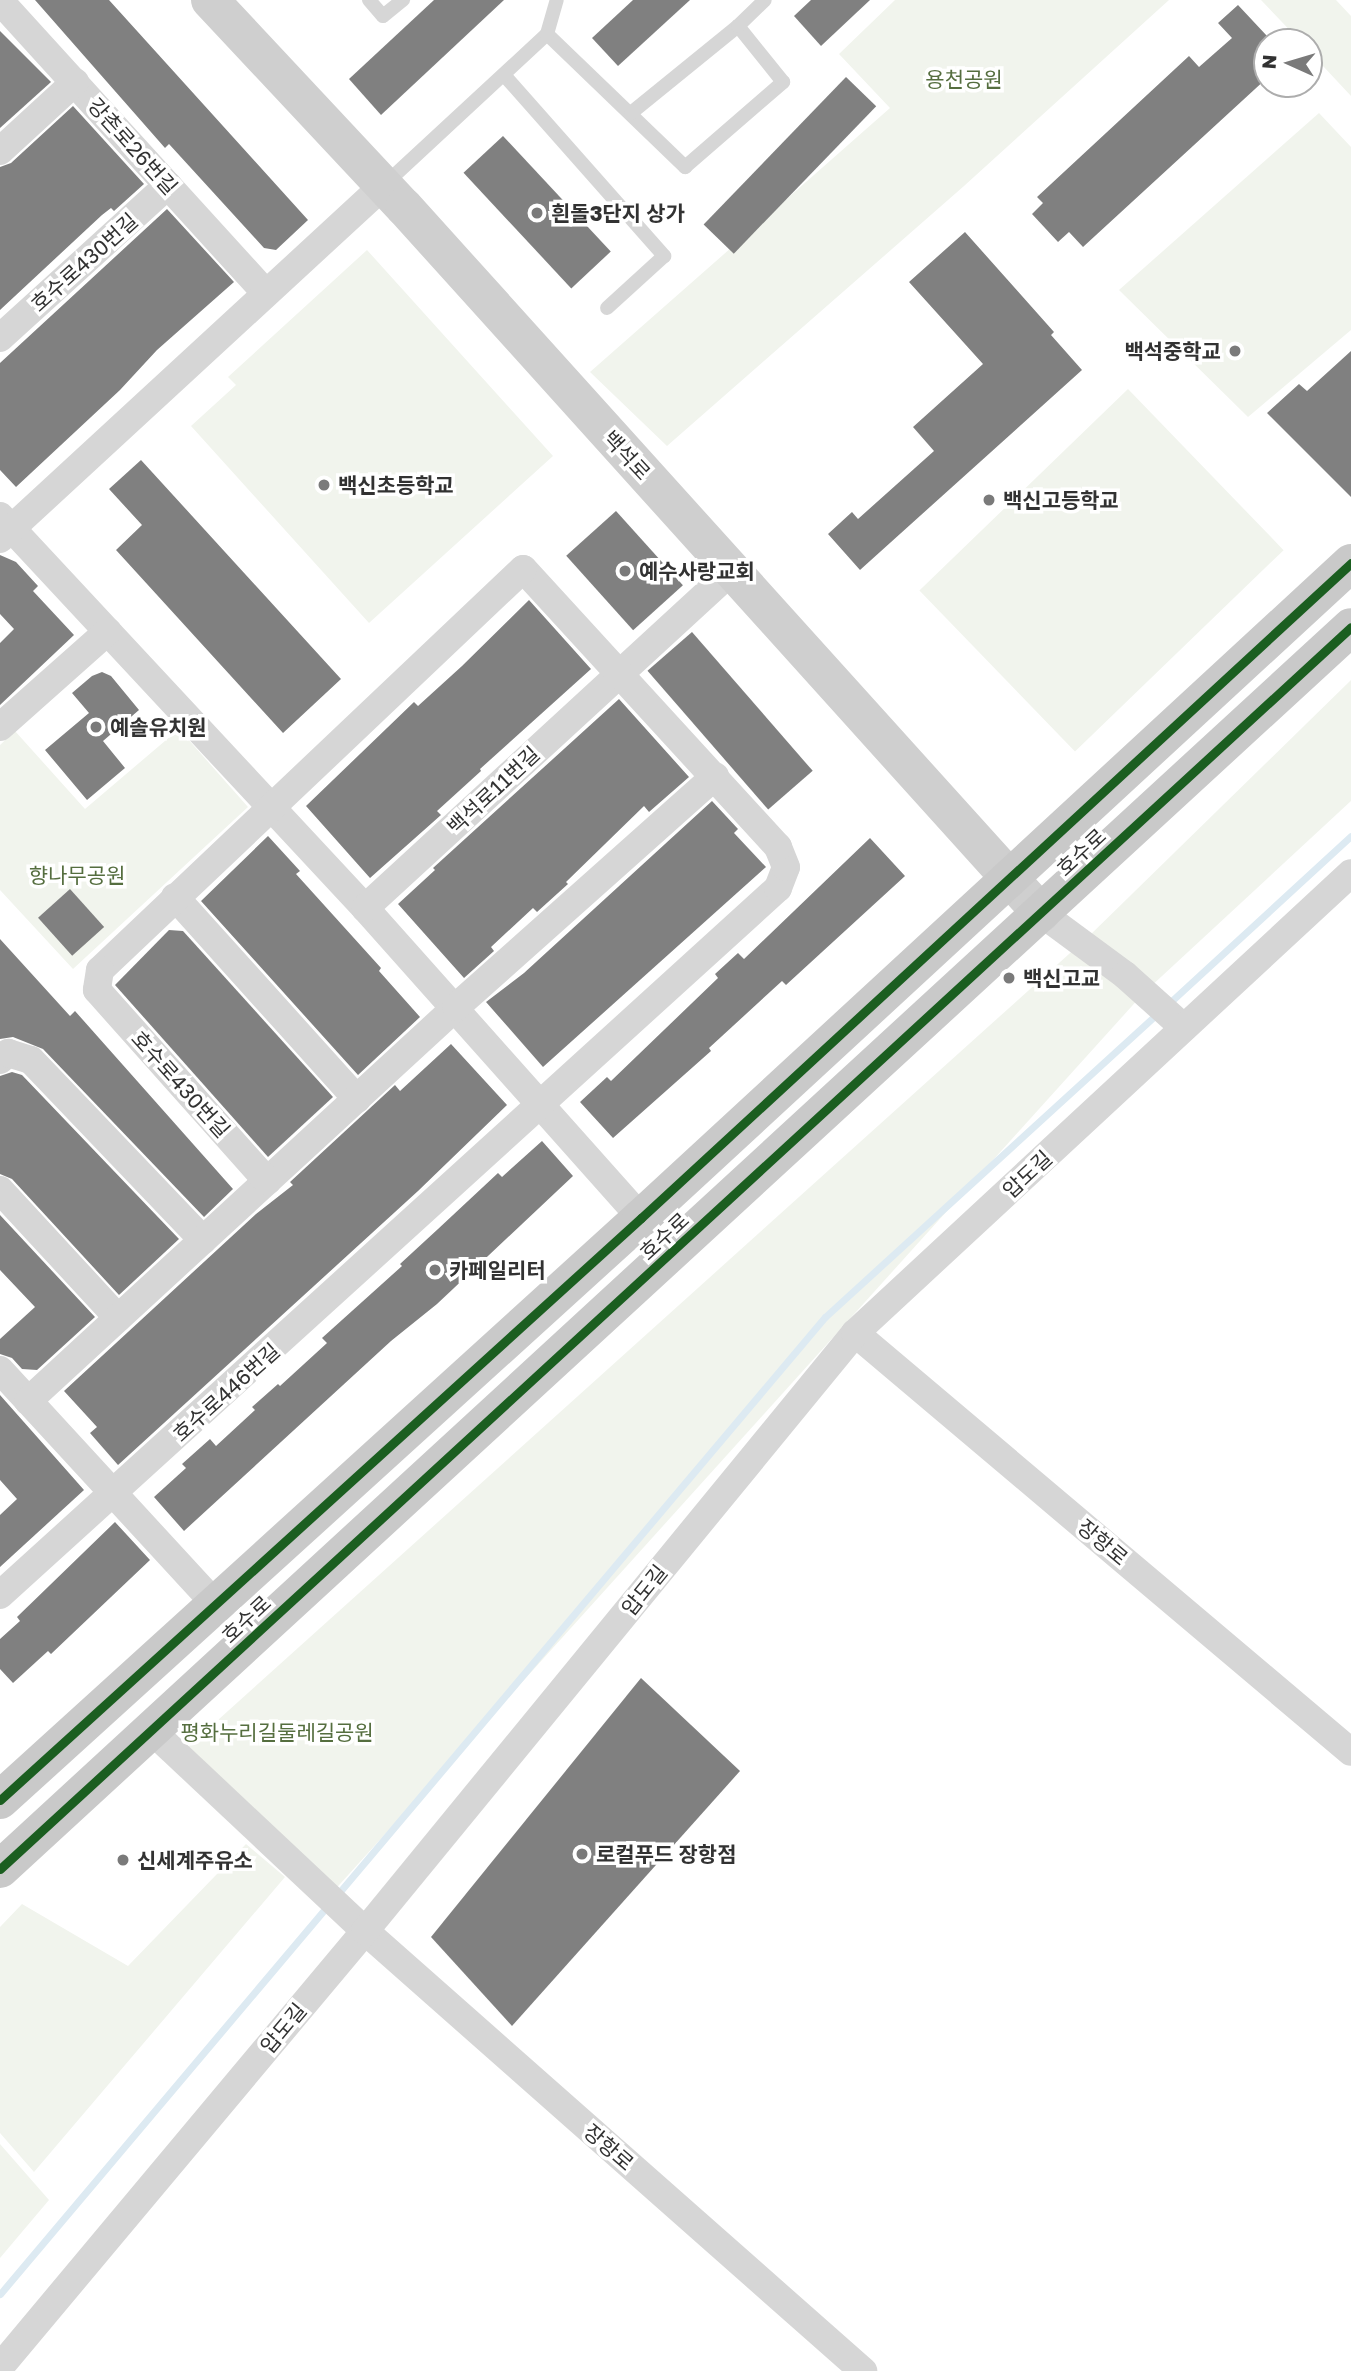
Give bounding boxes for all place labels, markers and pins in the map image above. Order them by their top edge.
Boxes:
place label: 흰돌3단지 상가 [551,200,685,226]
marker: 흰돌3단지 상가 [529,205,545,221]
place label: 백석중학교 [1124,338,1221,364]
marker: 백석중학교 [1227,343,1243,359]
place label: 백신초등학교 [338,472,454,498]
marker: 백신초등학교 [316,477,332,493]
place label: 백신고등학교 [1003,487,1119,513]
marker: 백신고등학교 [981,492,997,508]
place label: 예수사랑교회 [639,558,755,584]
marker: 예수사랑교회 [617,563,633,579]
place label: 예솔유치원 [110,714,207,740]
marker: 예솔유치원 [88,719,104,735]
place label: 백신고교 [1023,965,1100,991]
marker: 백신고교 [1001,970,1017,986]
place label: 카페일리터 [449,1257,546,1283]
marker: 카페일리터 [427,1262,443,1278]
place label: 로컬푸드 장항점 [596,1841,736,1867]
marker: 로컬푸드 장항점 [574,1846,590,1862]
place label: 신세계주유소 [137,1847,253,1873]
marker: 신세계주유소 [115,1852,131,1868]

